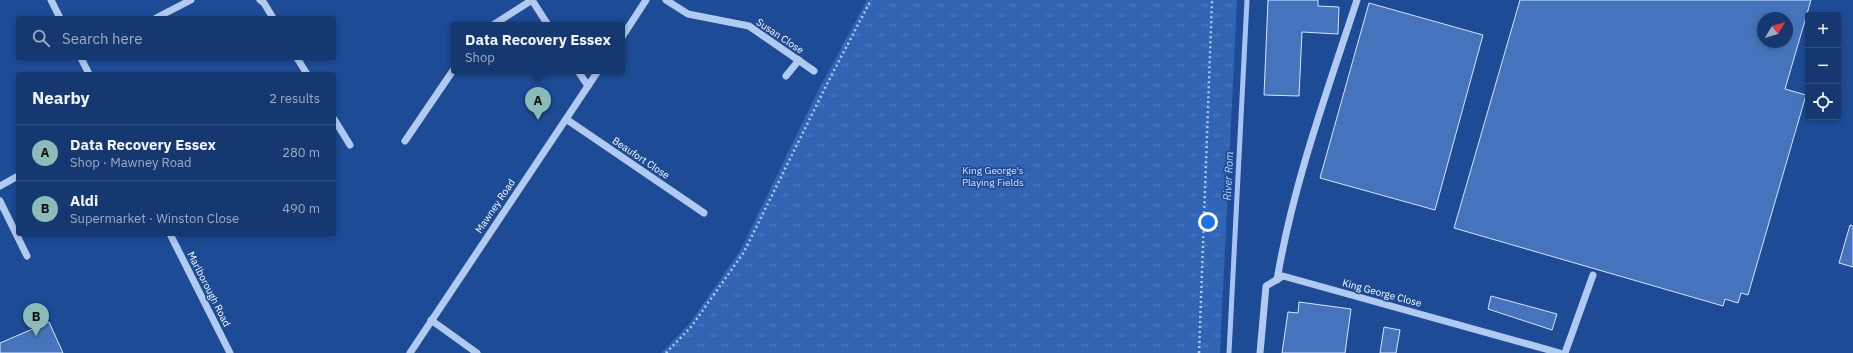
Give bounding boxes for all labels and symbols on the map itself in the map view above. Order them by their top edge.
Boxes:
north arrow [1757,12,1793,48]
street label: Susan Close [754,15,807,57]
pin: A [525,87,551,120]
street label: Beaufort Close [610,134,673,182]
water label: River Rom [1220,151,1236,201]
park label: King George's Playing Fields [962,164,1024,189]
street label: Mawney Road [472,176,518,236]
your location [1198,212,1218,232]
street label: Marlborough Road [184,249,234,329]
street label: King George Close [1341,276,1424,310]
pin: B [23,303,49,336]

